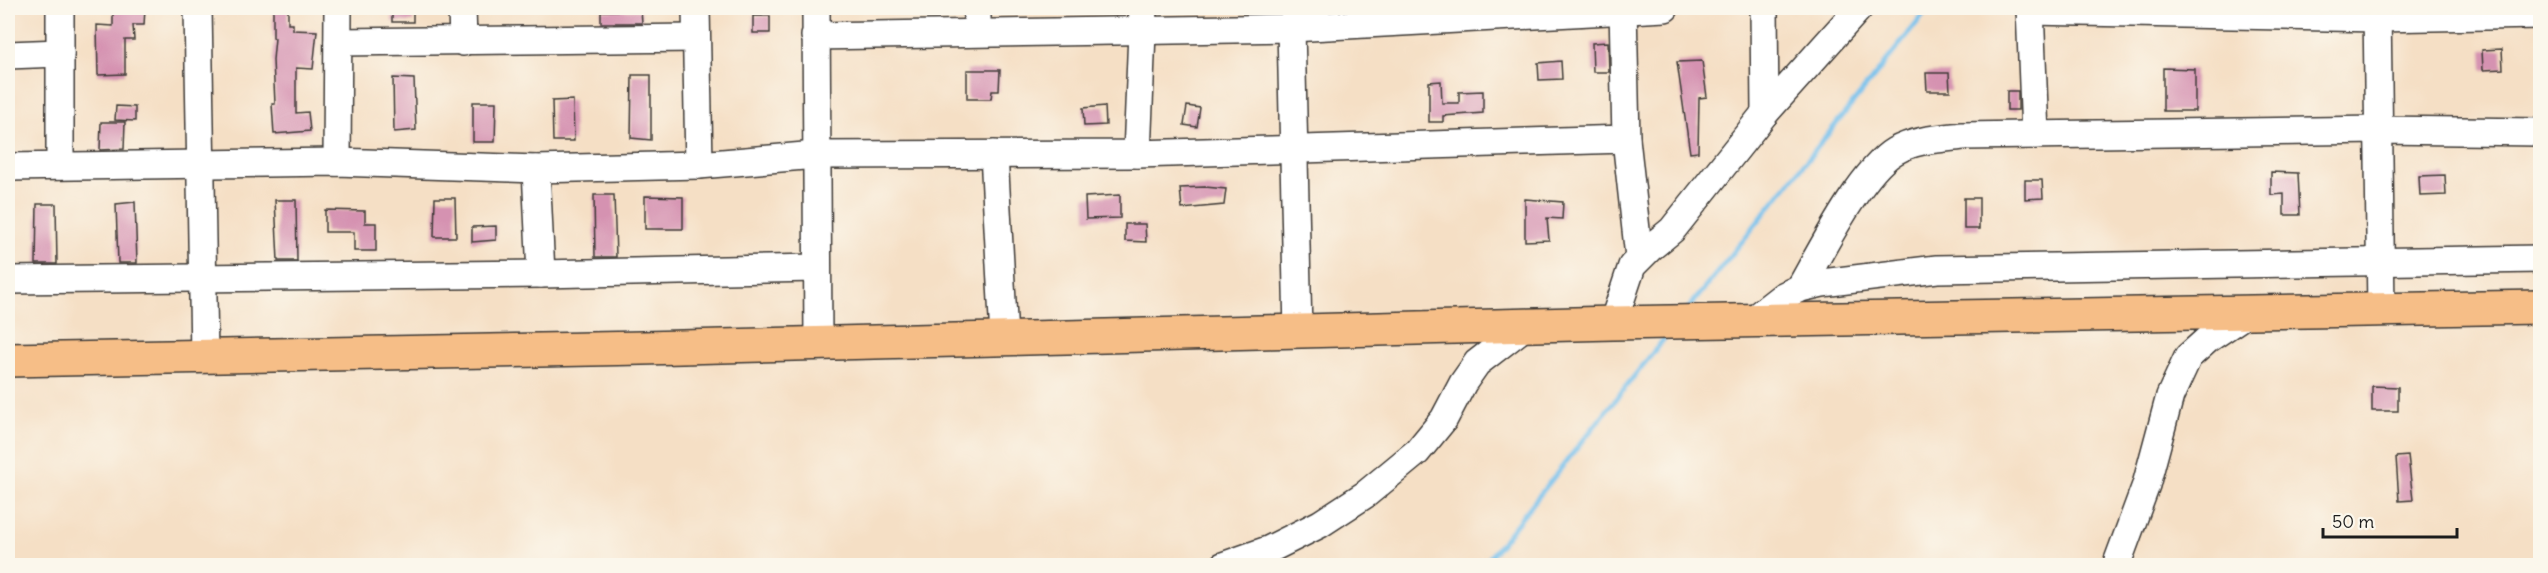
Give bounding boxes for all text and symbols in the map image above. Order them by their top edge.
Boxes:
scale bar [2323,501,2456,539]
text: 50 m [2332,510,2374,533]

